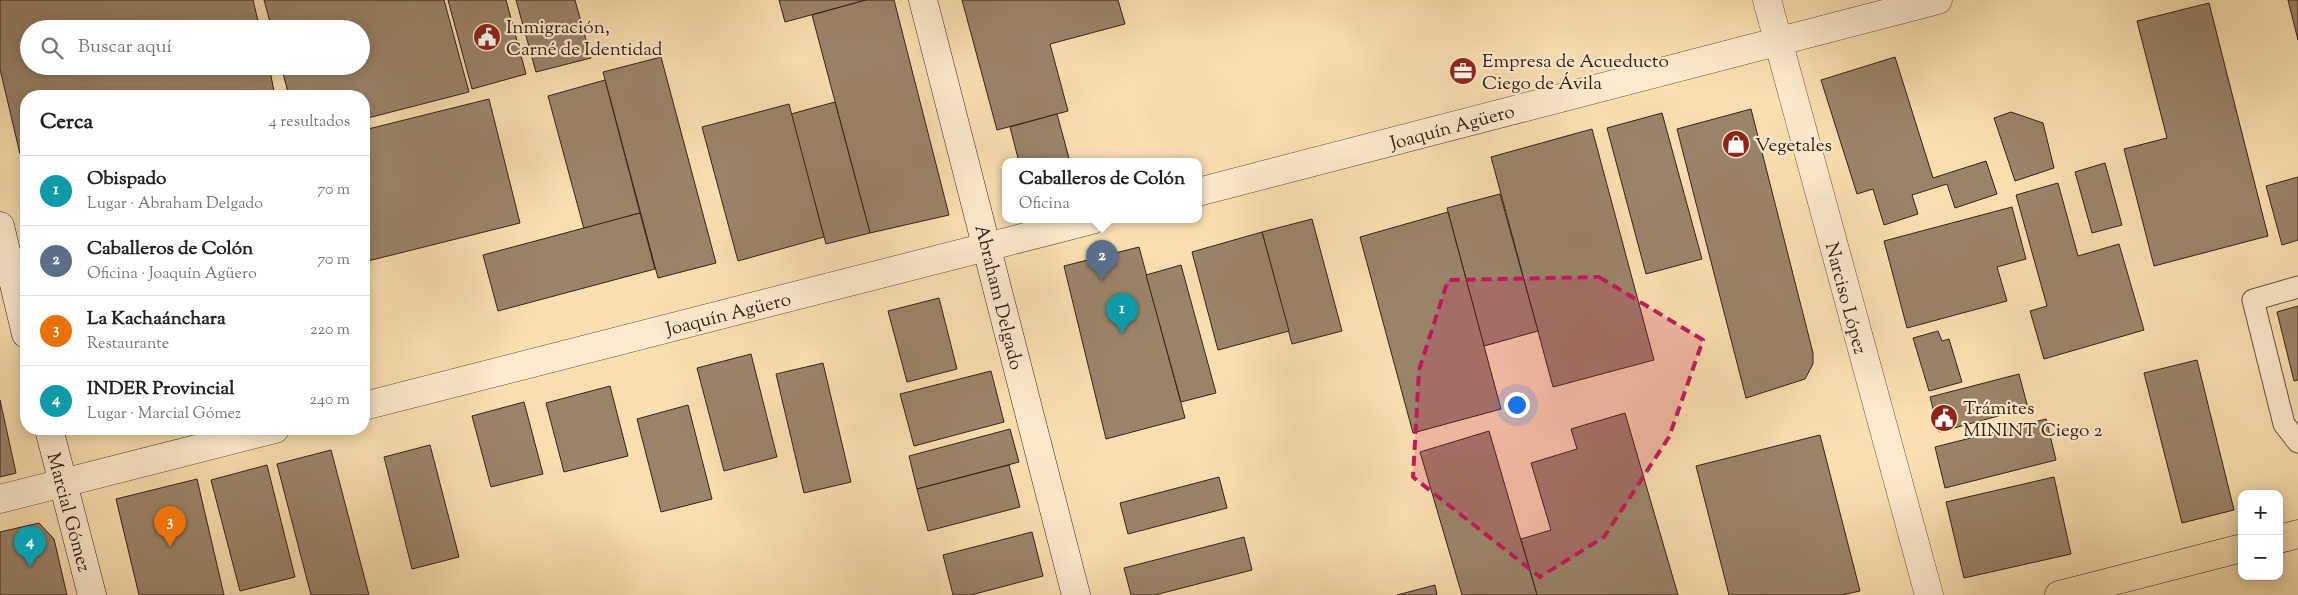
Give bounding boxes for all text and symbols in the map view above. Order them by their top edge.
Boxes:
place label: Inmigración, Carné de Identidad [506,15,663,64]
search box [20,20,370,75]
public building icon: Inmigración, Carné de Identidad [472,22,502,52]
icon: search [38,34,66,62]
text: Buscar aquí [78,34,172,61]
place label: Empresa de Acueducto Ciego de Ávila [1482,49,1669,98]
office icon: Empresa de Acueducto Ciego de Ávila [1448,56,1478,86]
street label: Joaquín Agüero [1386,99,1518,158]
text: Cerca [40,108,93,138]
text: 4 resultados [269,111,350,134]
shop icon: Vegetales [1721,129,1751,159]
place label: Vegetales [1755,133,1832,160]
popup [1002,158,1202,223]
text: Obispado [87,166,166,193]
text: Caballeros de Colón [1019,166,1185,193]
text: 1 [53,179,59,202]
text: 70 m [317,179,350,202]
text: Lugar · Abraham Delgado [87,193,263,216]
text: Oficina [1019,193,1070,216]
street label: Abraham Delgado [966,222,1029,373]
text: Caballeros de Colón [87,236,253,263]
pin: 2 [1086,240,1118,281]
street label: Narciso López [1817,240,1872,358]
text: 2 [52,249,60,272]
text: 70 m [317,249,350,272]
text: Oficina · Joaquín Agüero [87,263,257,286]
street label: Joaquín Agüero [662,287,794,344]
pin: 1 [1106,293,1138,334]
text: La Kachaánchara [87,306,226,333]
text: 3 [53,319,59,342]
text: 220 m [310,319,350,342]
text: Restaurante [87,333,169,356]
text: INDER Provincial [87,376,234,403]
text: 4 [52,389,60,412]
text: 240 m [309,389,350,412]
your location [1504,392,1530,418]
place label: Trámites MININT Ciego 2 [1963,396,2102,445]
text: Lugar · Marcial Gómez [87,403,241,426]
public building icon: Trámites MININT Ciego 2 [1929,403,1959,433]
street label: Marcial Gómez [39,450,97,575]
map controls [2238,490,2283,580]
button: + [2238,490,2283,535]
pin: 3 [154,506,186,547]
pin: 4 [14,526,46,567]
button: − [2238,535,2283,580]

